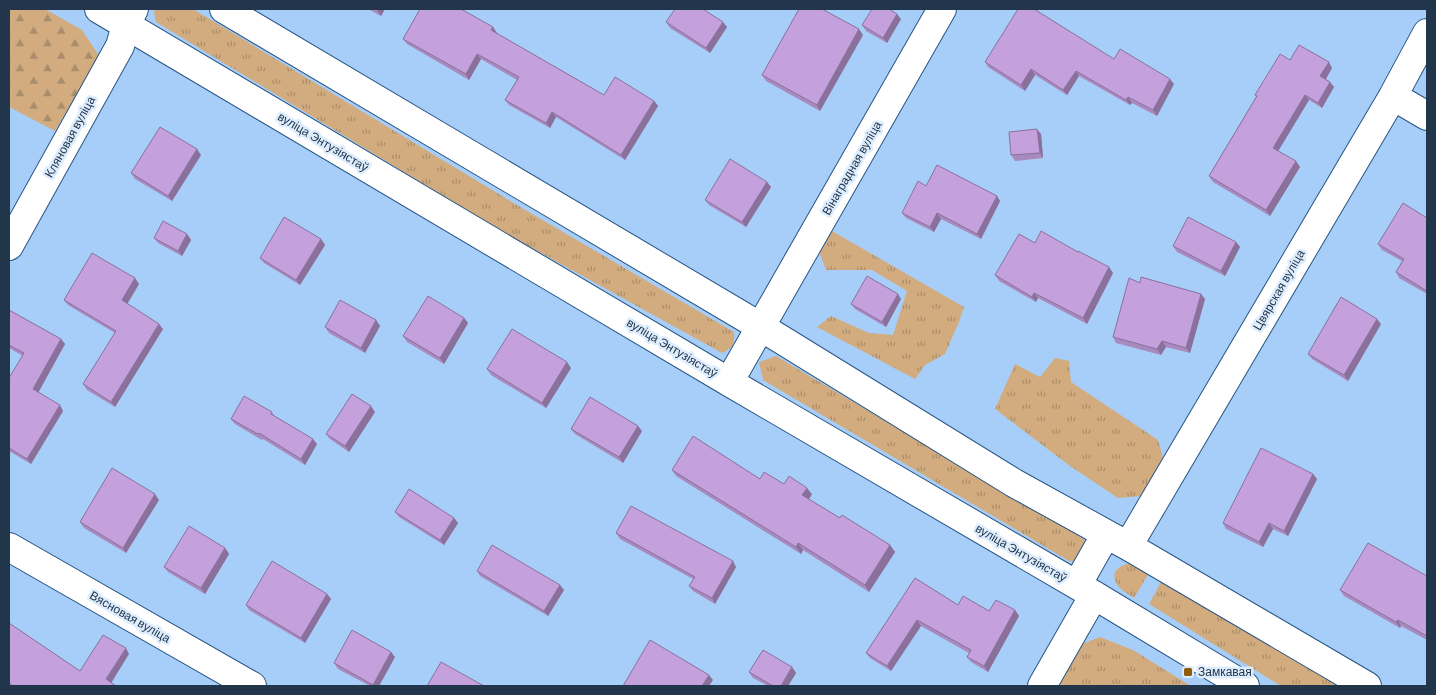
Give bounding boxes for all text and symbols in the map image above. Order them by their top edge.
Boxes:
street label: Кляновая вуліца [41,93,98,180]
street label: вуліца Энтузіястаў [275,109,371,175]
street label: Вінаградная вуліца [819,118,885,217]
street label: Цвярская вуліца [1249,247,1308,333]
street label: вуліца Энтузіястаў [624,315,720,381]
street label: вуліца Энтузіястаў [973,520,1070,585]
street label: Вясновая вуліца [87,587,173,646]
place label: Замкавая [1198,664,1252,678]
marker: Замкавая [1182,666,1194,678]

